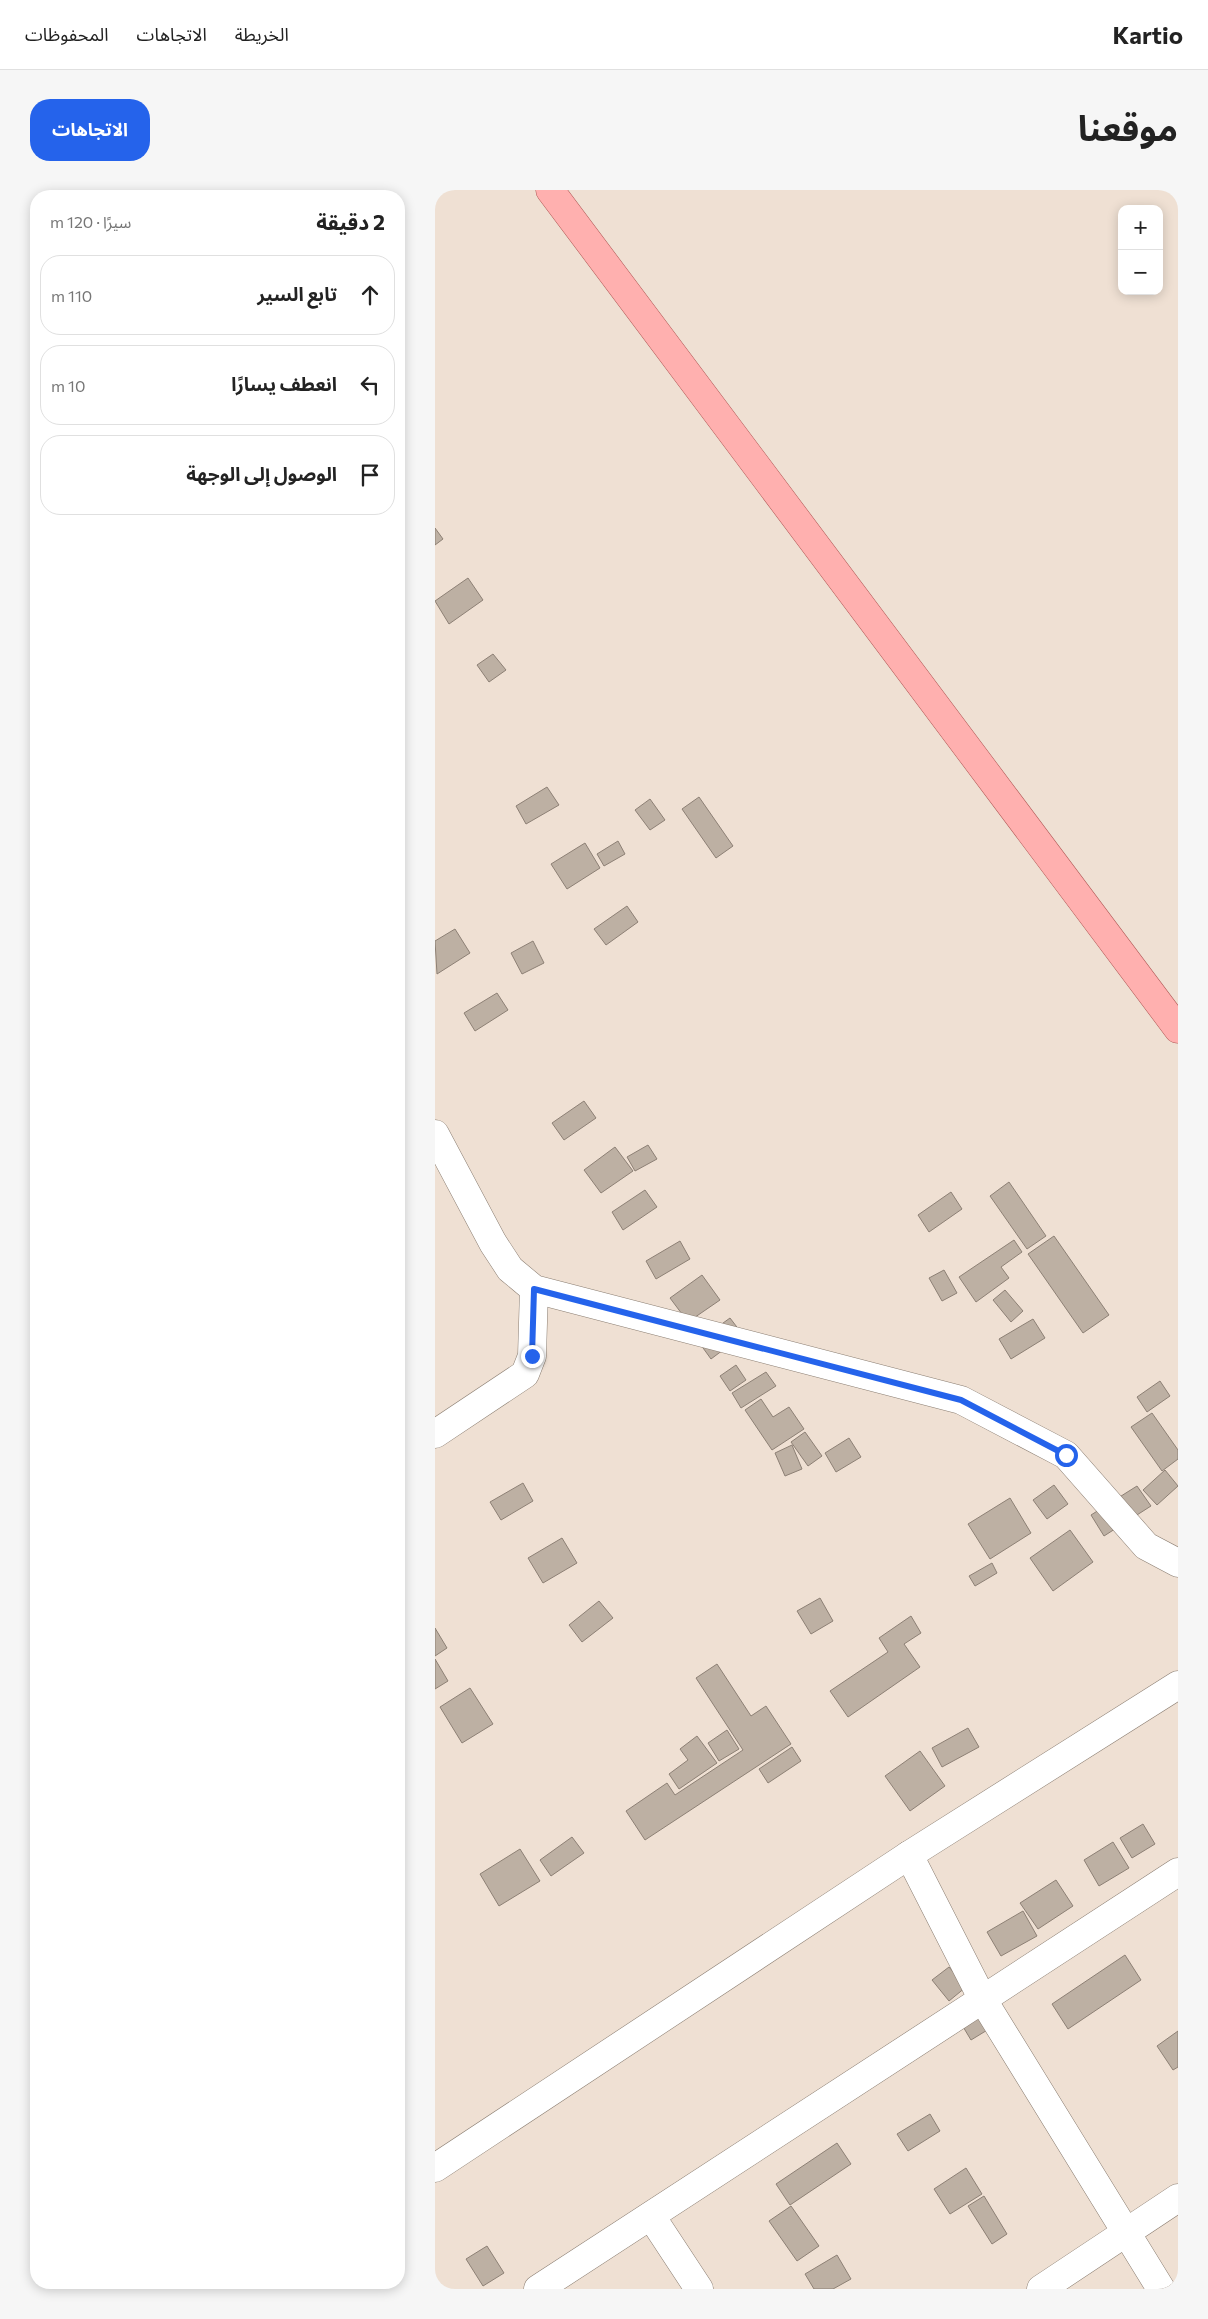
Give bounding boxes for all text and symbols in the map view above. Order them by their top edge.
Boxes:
text: Kartio [1113,20,1183,49]
text: المحفوظات [25,23,109,45]
text: الاتجاهات [137,23,207,45]
text: الخريطة [235,23,289,45]
button: الاتجاهات [30,99,150,161]
text: موقعنا [1078,105,1178,148]
map controls [1118,205,1163,295]
button: + [1118,205,1163,250]
text: 2 دقيقة [316,209,385,234]
text: سيرًا · 120 m [50,212,131,231]
button: − [1118,250,1163,295]
icon: ahead [356,281,384,309]
text: تابع السير [257,282,337,305]
text: 110 m [51,286,92,305]
icon: left [356,371,384,399]
text: انعطف يسارًا [231,372,337,395]
text: 10 m [51,376,85,395]
icon: arrive [356,461,384,489]
text: الوصول إلى الوجهة [186,462,337,485]
route end [521,1345,544,1368]
route start [1055,1444,1078,1467]

